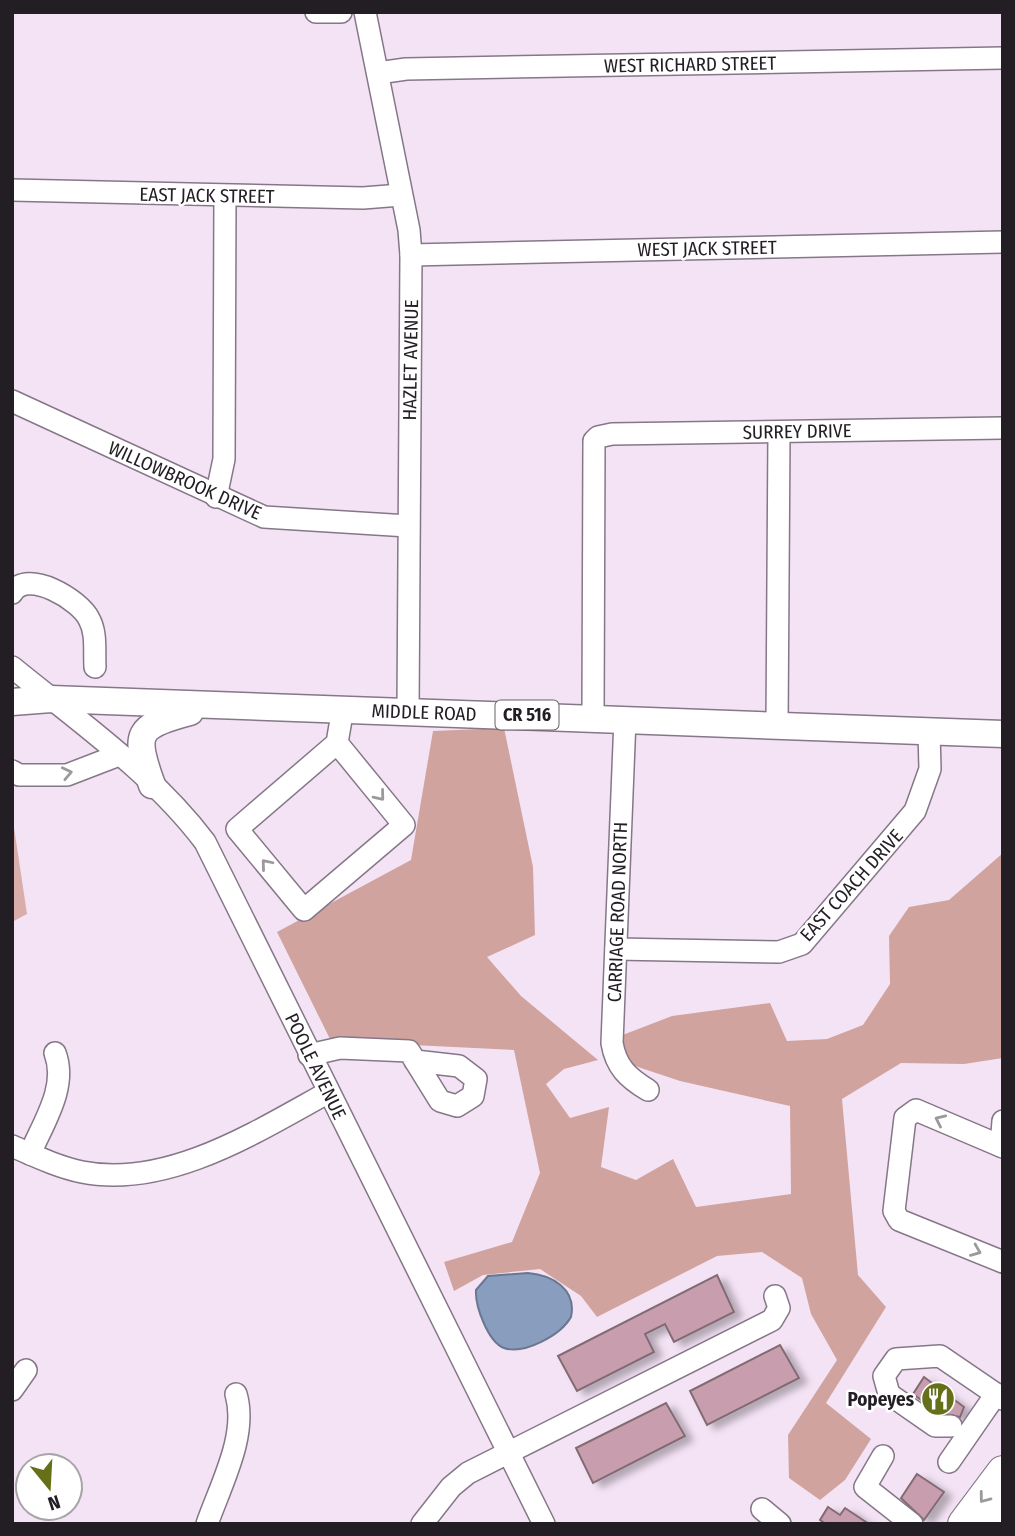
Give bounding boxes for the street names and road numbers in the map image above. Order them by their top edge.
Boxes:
street label: WEST RICHARD STREET [604,51,777,78]
street label: EAST JACK STREET [139,183,275,208]
street label: WEST JACK STREET [637,236,777,261]
street label: HAZLET AVENUE [398,299,423,421]
street label: SURREY DRIVE [742,419,852,444]
street label: WILLOWBROOK DRIVE [105,436,265,525]
street label: MIDDLE ROAD [371,699,477,726]
road number: CR 516 [496,700,558,730]
street label: CARRIAGE ROAD NORTH [603,821,632,1003]
street label: EAST COACH DRIVE [795,825,908,946]
street label: POOLE AVENUE [280,1009,351,1123]

